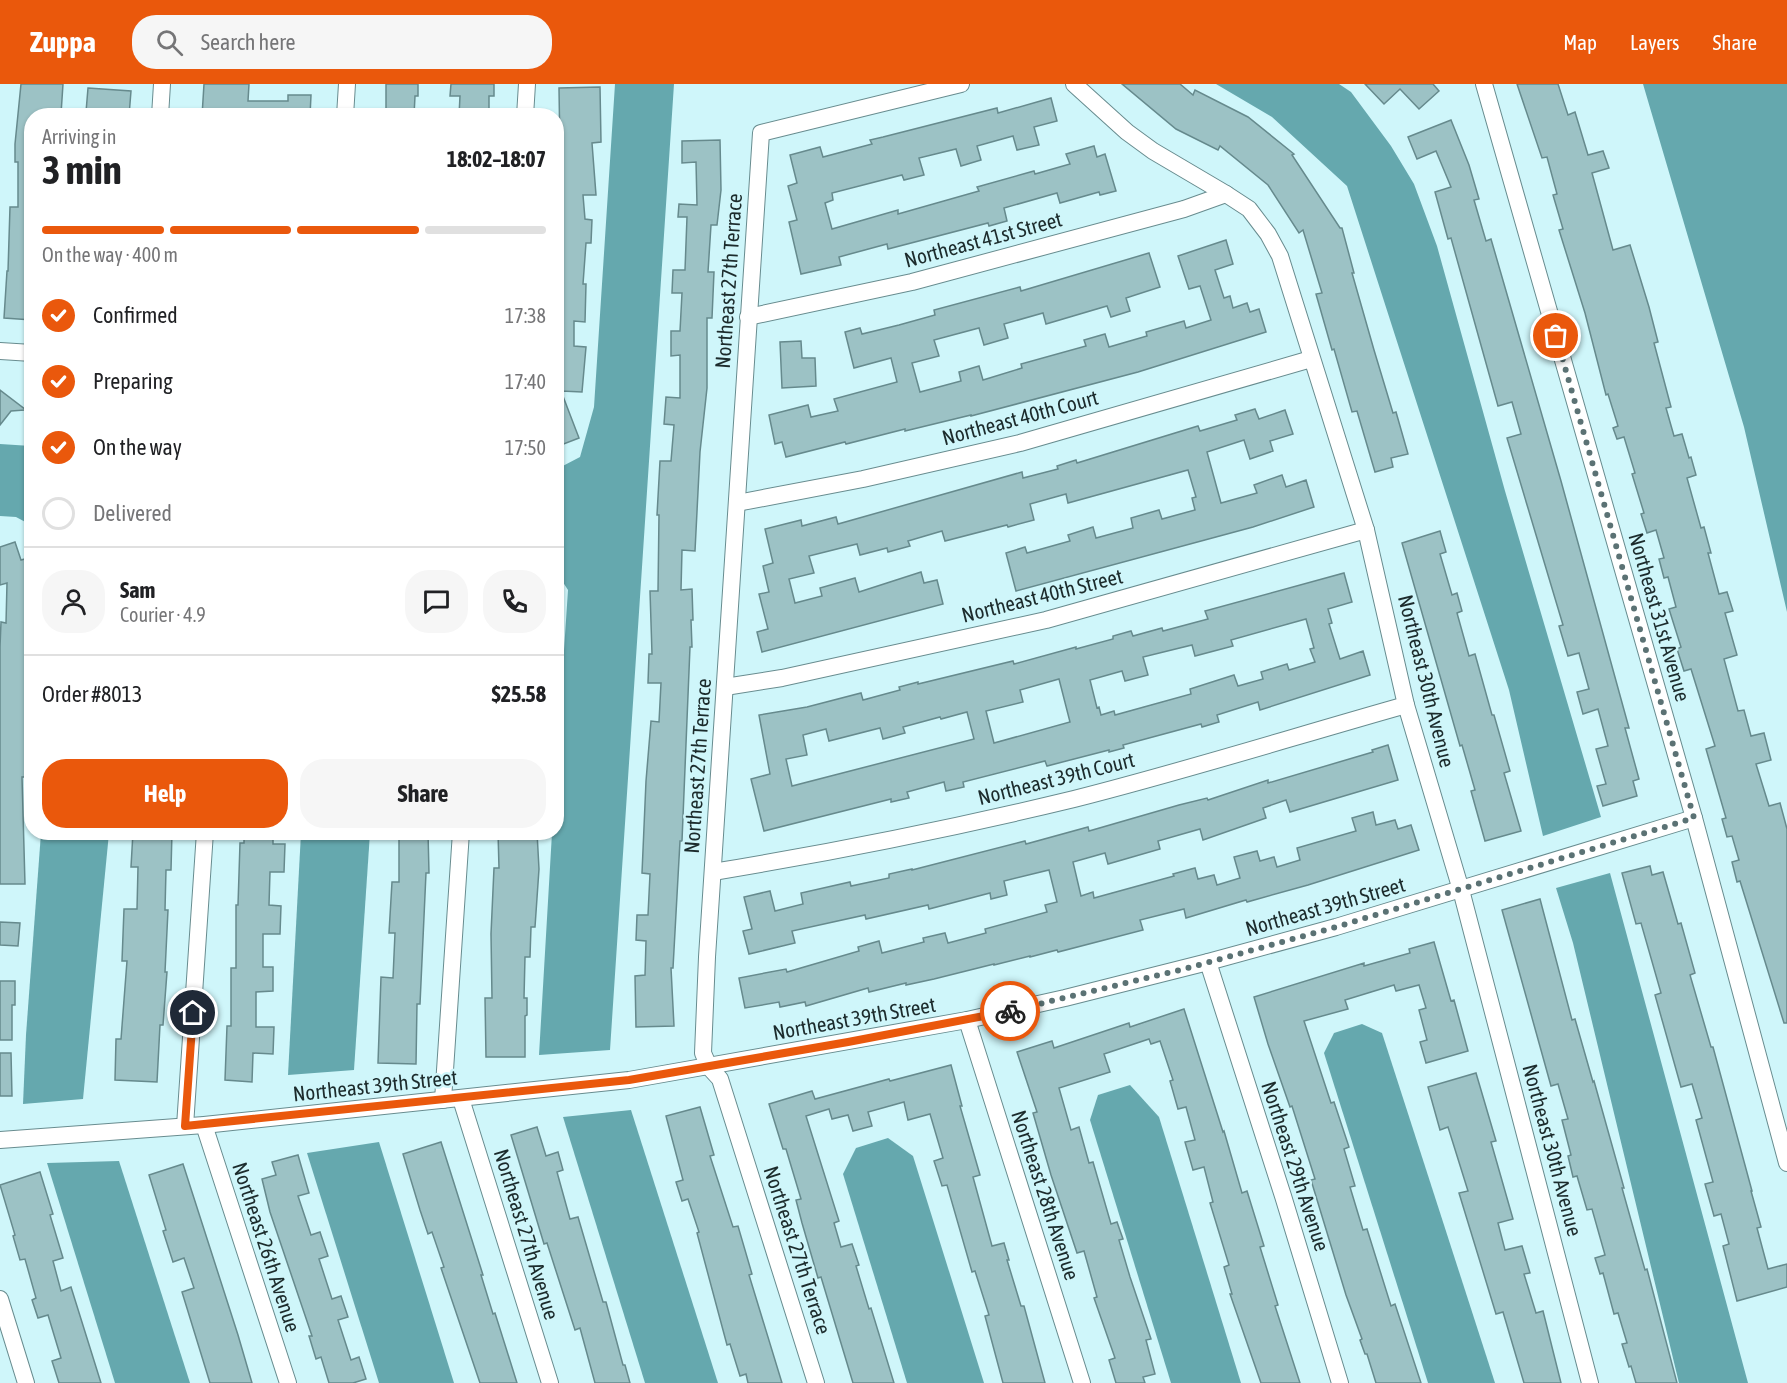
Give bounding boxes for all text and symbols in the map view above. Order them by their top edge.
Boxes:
search box [132,15,552,69]
text: Zuppa [30,26,96,58]
icon: search [153,26,186,59]
text: Search here [201,29,296,55]
text: Map [1563,30,1597,54]
text: Layers [1630,30,1680,54]
text: Share [1713,30,1757,54]
text: Arriving in [42,125,116,148]
text: 18:02–18:07 [447,146,546,172]
text: 3 min [42,148,122,192]
street label: Northeast 27th Terrace [710,193,746,369]
street label: Northeast 41st Street [902,206,1064,272]
text: On the way · 400 m [42,243,178,266]
icon: check [42,299,75,332]
text: Confirmed [93,302,178,328]
text: 17:38 [505,304,546,327]
pin [1530,310,1581,361]
icon: bag [1539,319,1572,352]
icon: check [42,365,75,398]
text: Preparing [93,368,173,394]
text: 17:40 [505,370,546,393]
street label: Northeast 40th Court [939,385,1101,449]
icon: check [42,431,75,464]
text: On the way [93,434,182,460]
text: 17:50 [505,436,546,459]
text: Delivered [93,500,172,526]
street label: Northeast 31st Avenue [1624,530,1696,704]
street label: Northeast 40th Street [959,563,1125,627]
button: person [42,570,105,633]
button: chat [405,570,468,633]
button: phone [483,570,546,633]
text: Sam [120,577,155,603]
street label: Northeast 30th Avenue [1394,592,1460,770]
text: Courier · 4.9 [120,603,206,626]
street label: Northeast 27th Terrace [679,678,715,854]
text: Order #8013 [42,681,142,707]
text: $25.58 [491,681,546,707]
street label: Northeast 39th Court [975,747,1137,809]
button: Help [42,759,288,828]
button: Share [300,759,546,828]
street label: Northeast 39th Street [1242,872,1408,940]
courier [980,981,1040,1041]
pin [167,987,218,1038]
street label: Northeast 39th Street [771,992,937,1044]
icon: bike [994,995,1027,1028]
icon: home [176,996,209,1029]
street label: Northeast 30th Avenue [1518,1061,1588,1239]
street label: Northeast 39th Street [292,1064,458,1106]
street label: Northeast 29th Avenue [1257,1078,1335,1254]
street label: Northeast 28th Avenue [1007,1107,1085,1283]
street label: Northeast 27th Avenue [490,1146,564,1322]
street label: Northeast 26th Avenue [228,1159,306,1335]
street label: Northeast 27th Terrace [759,1163,837,1337]

